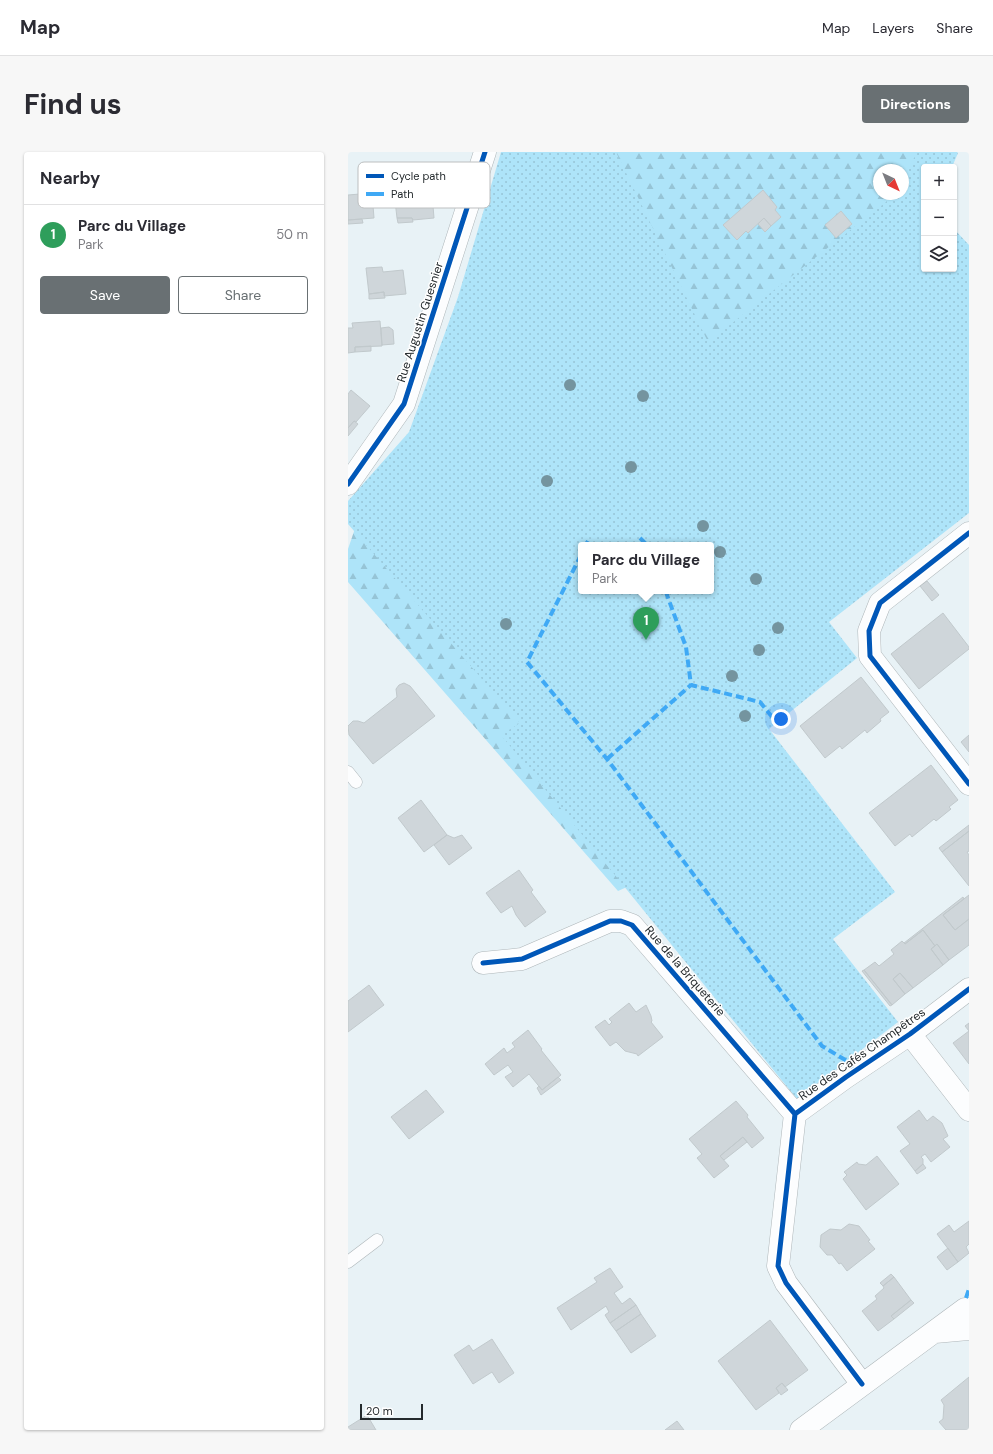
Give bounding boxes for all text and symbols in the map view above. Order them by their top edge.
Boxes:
text: Map [20,15,60,40]
text: Map [822,19,850,37]
text: Layers [872,19,914,37]
text: Share [936,19,973,37]
button: Directions [862,85,969,123]
text: Find us [24,86,122,123]
legend [358,162,490,208]
north arrow [873,164,909,200]
map controls [921,164,957,272]
button: + [921,164,957,200]
text: Nearby [40,167,100,189]
text: Cycle path [391,169,446,183]
text: Path [391,187,414,201]
button: − [921,200,957,236]
text: Parc du Village [78,216,186,236]
text: 1 [51,226,55,243]
text: 50 m [276,226,308,243]
text: Park [78,236,104,253]
button: layers [921,236,957,272]
street label: Rue Augustin Guesnier [393,259,447,384]
button: Save [40,276,170,314]
button: Share [178,276,308,314]
popup [578,542,714,594]
text: Parc du Village [592,550,700,570]
text: Park [592,570,618,587]
pin: 1 [633,607,659,640]
your location [771,709,791,729]
street label: Rue de la Briqueterie [641,922,729,1020]
street label: Rue des Cafés Champêtres [795,1004,929,1104]
scale bar [360,1402,423,1421]
text: 20 m [366,1404,392,1418]

